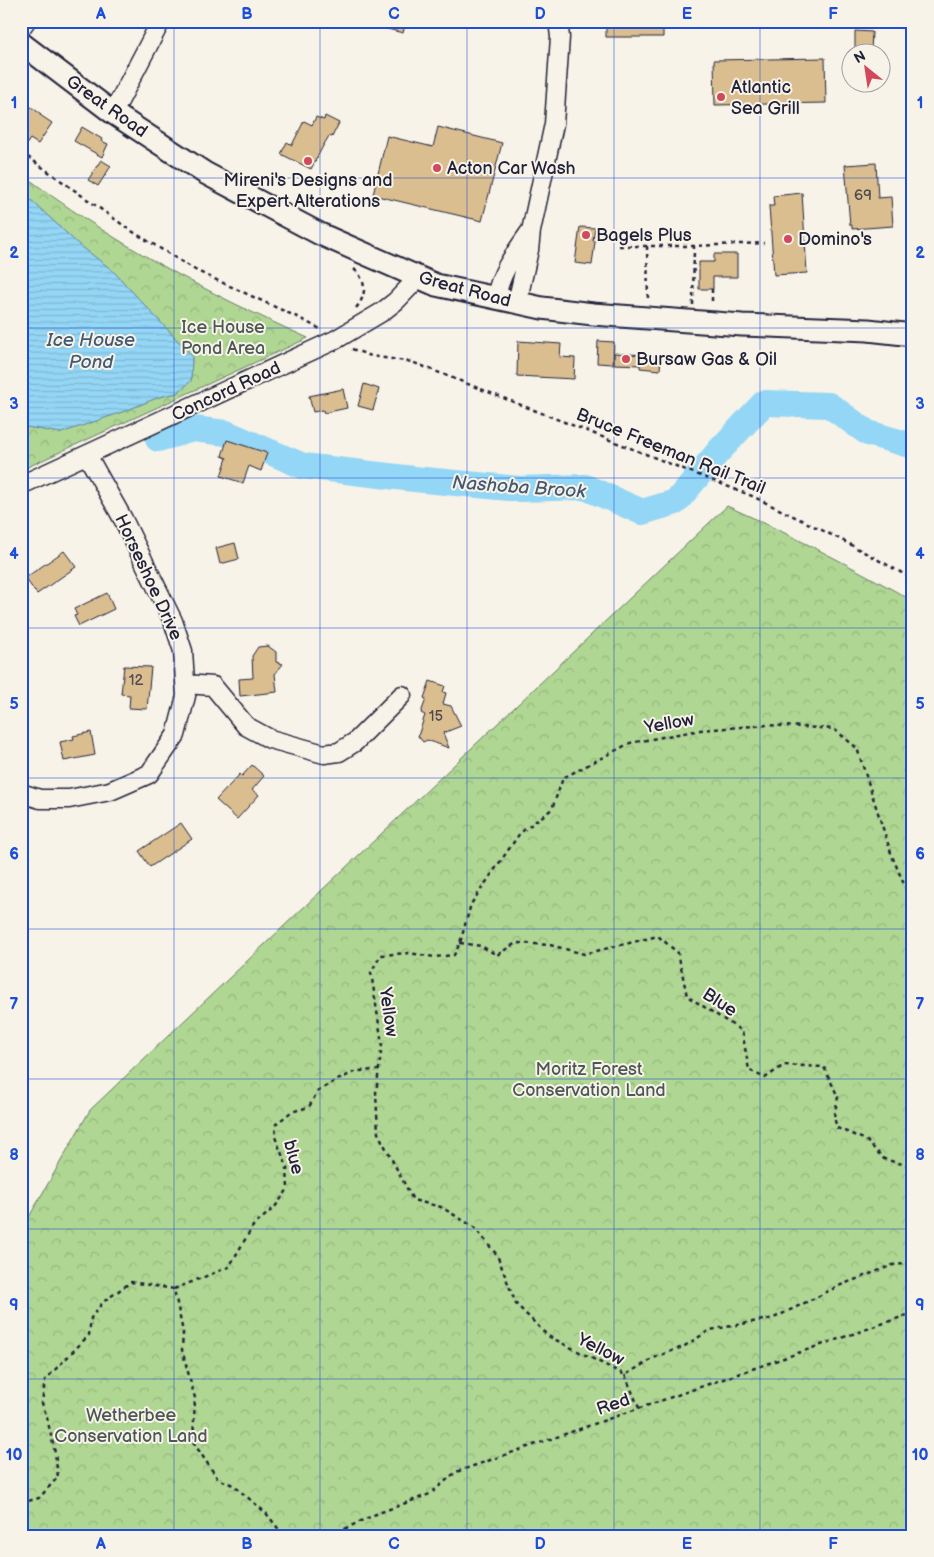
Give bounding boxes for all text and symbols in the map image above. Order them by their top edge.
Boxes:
text: A [95,5,106,24]
text: B [241,5,253,24]
text: C [388,5,400,24]
text: D [534,5,546,24]
text: E [682,5,692,24]
text: F [828,5,838,24]
north arrow [842,42,892,92]
text: N [851,47,869,67]
street label: Great Road [62,71,151,142]
place label: Atlantic Sea Grill [731,77,800,119]
marker: Atlantic Sea Grill [715,91,727,103]
text: 1 [11,94,17,113]
text: 1 [917,94,923,113]
marker: Mireni's Designs and Expert Alterations [302,155,314,167]
place label: Acton Car Wash [447,158,576,179]
marker: Acton Car Wash [431,162,443,174]
place label: Mireni's Designs and Expert Alterations [223,170,393,212]
house number: 69 [854,186,872,205]
place label: Bagels Plus [596,225,692,246]
marker: Bagels Plus [580,229,592,241]
place label: Domino's [798,229,872,250]
marker: Domino's [782,233,794,245]
text: 2 [9,244,19,263]
text: 2 [915,244,925,263]
street label: Great Road [417,267,513,312]
park label: Ice House Pond Area [181,317,265,359]
water label: Ice House Pond [46,329,135,374]
place label: Bursaw Gas & Oil [636,349,777,370]
marker: Bursaw Gas & Oil [620,353,632,365]
street label: Concord Road [168,357,284,426]
text: 3 [9,395,19,414]
text: 3 [915,395,925,414]
street label: Bruce Freeman Rail Trail [573,404,769,499]
water label: Nashoba Brook [451,471,587,504]
street label: Horseshoe Drive [110,511,187,644]
text: 4 [9,545,19,564]
text: 4 [915,545,925,564]
house number: 12 [129,671,143,690]
text: 5 [9,695,19,714]
text: 5 [915,695,925,714]
house number: 15 [429,707,443,726]
street label: Yellow [642,709,695,738]
text: 6 [9,845,19,864]
text: 6 [915,845,925,864]
street label: Blue [698,984,741,1021]
street label: Yellow [375,985,402,1038]
text: 7 [10,995,19,1014]
text: 7 [916,995,925,1014]
park label: Moritz Forest Conservation Land [512,1059,666,1101]
street label: blue [279,1138,308,1177]
text: 8 [9,1146,19,1165]
text: 8 [915,1146,925,1165]
text: 9 [9,1296,19,1315]
text: 9 [915,1296,925,1315]
street label: Yellow [573,1328,628,1370]
street label: Red [594,1389,633,1420]
park label: Wetherbee Conservation Land [54,1405,208,1447]
text: 10 [6,1446,22,1465]
text: 10 [912,1446,928,1465]
text: A [95,1535,106,1554]
text: B [241,1535,253,1554]
text: C [388,1535,400,1554]
text: D [534,1535,546,1554]
text: E [682,1535,692,1554]
text: F [828,1535,838,1554]

